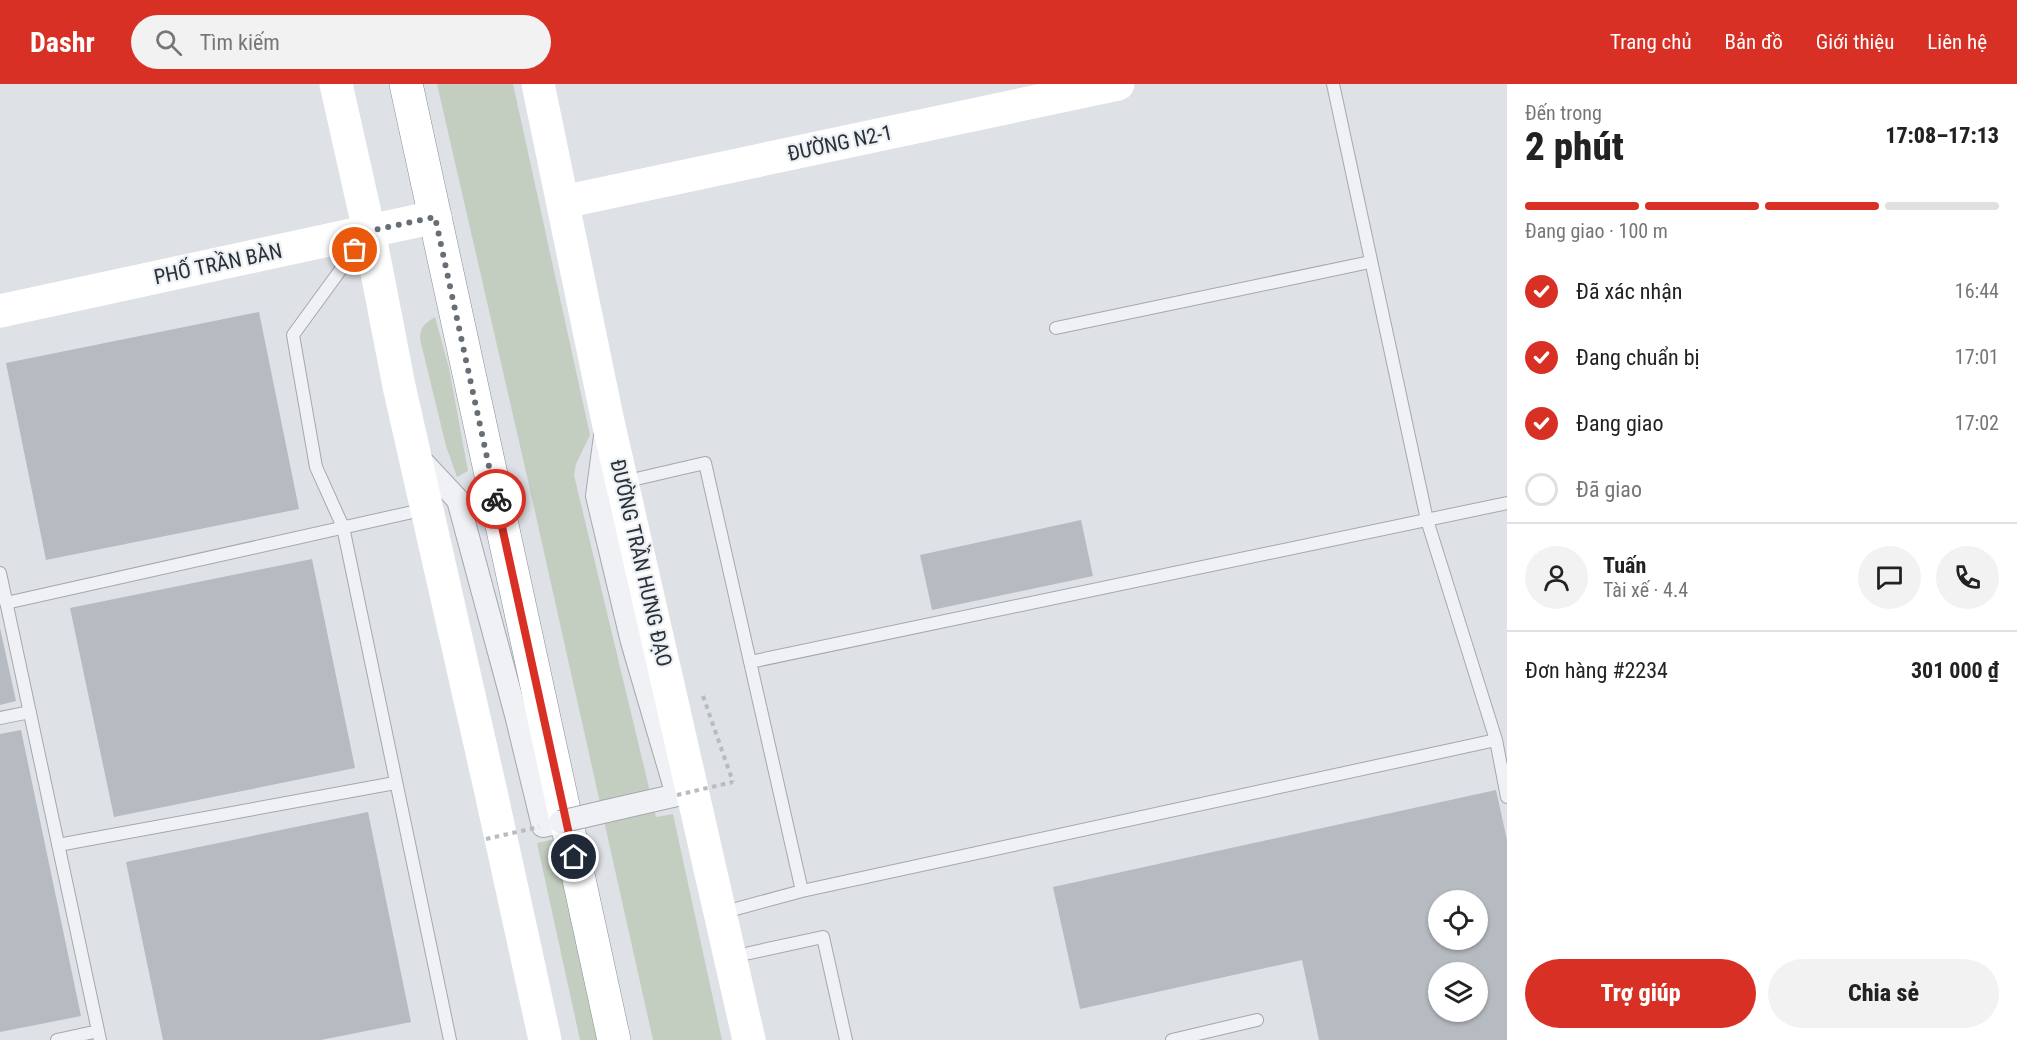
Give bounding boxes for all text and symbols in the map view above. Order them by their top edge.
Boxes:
search box [131,15,551,69]
text: Dashr [30,26,95,59]
icon: search [152,26,185,59]
text: Tìm kiếm [200,30,280,55]
text: Trang chủ [1610,30,1692,54]
text: Bản đồ [1725,30,1783,54]
text: Giới thiệu [1816,30,1894,54]
text: Liên hệ [1927,30,1987,54]
text: Đến trong [1525,101,1602,125]
street label: ĐƯỜNG N2-1 [785,120,895,166]
text: 17:08–17:13 [1885,123,1999,148]
text: 2 phút [1525,124,1624,170]
text: Đang giao · 100 m [1525,219,1668,243]
pin [329,224,380,275]
icon: bag [338,233,371,266]
street label: PHỐ TRẦN BÀN [152,238,284,289]
icon: check [1525,275,1558,308]
text: Đã xác nhận [1576,279,1682,304]
text: 16:44 [1955,279,1999,303]
icon: check [1525,341,1558,374]
text: Đang chuẩn bị [1576,345,1700,370]
text: 17:01 [1955,345,1999,369]
icon: check [1525,407,1558,440]
text: Đang giao [1576,411,1663,436]
text: 17:02 [1955,411,1999,435]
street label: ĐƯỜNG TRẦN HƯNG ĐẠO [605,457,678,669]
courier [466,469,526,529]
text: Đã giao [1576,477,1642,502]
icon: bike [480,483,513,516]
button: person [1525,546,1588,609]
button: chat [1858,546,1921,609]
button: phone [1936,546,1999,609]
text: Tuấn [1603,553,1646,578]
text: Tài xế · 4.4 [1603,578,1688,602]
text: Đơn hàng #2234 [1525,658,1668,683]
text: 301 000 ₫ [1911,658,1999,683]
pin [548,831,599,882]
icon: home [557,840,590,873]
map controls [1428,890,1488,1022]
button: locate [1428,890,1488,950]
button: Trợ giúp [1525,959,1756,1028]
button: Chia sẻ [1768,959,1999,1028]
button: layers [1428,962,1488,1022]

